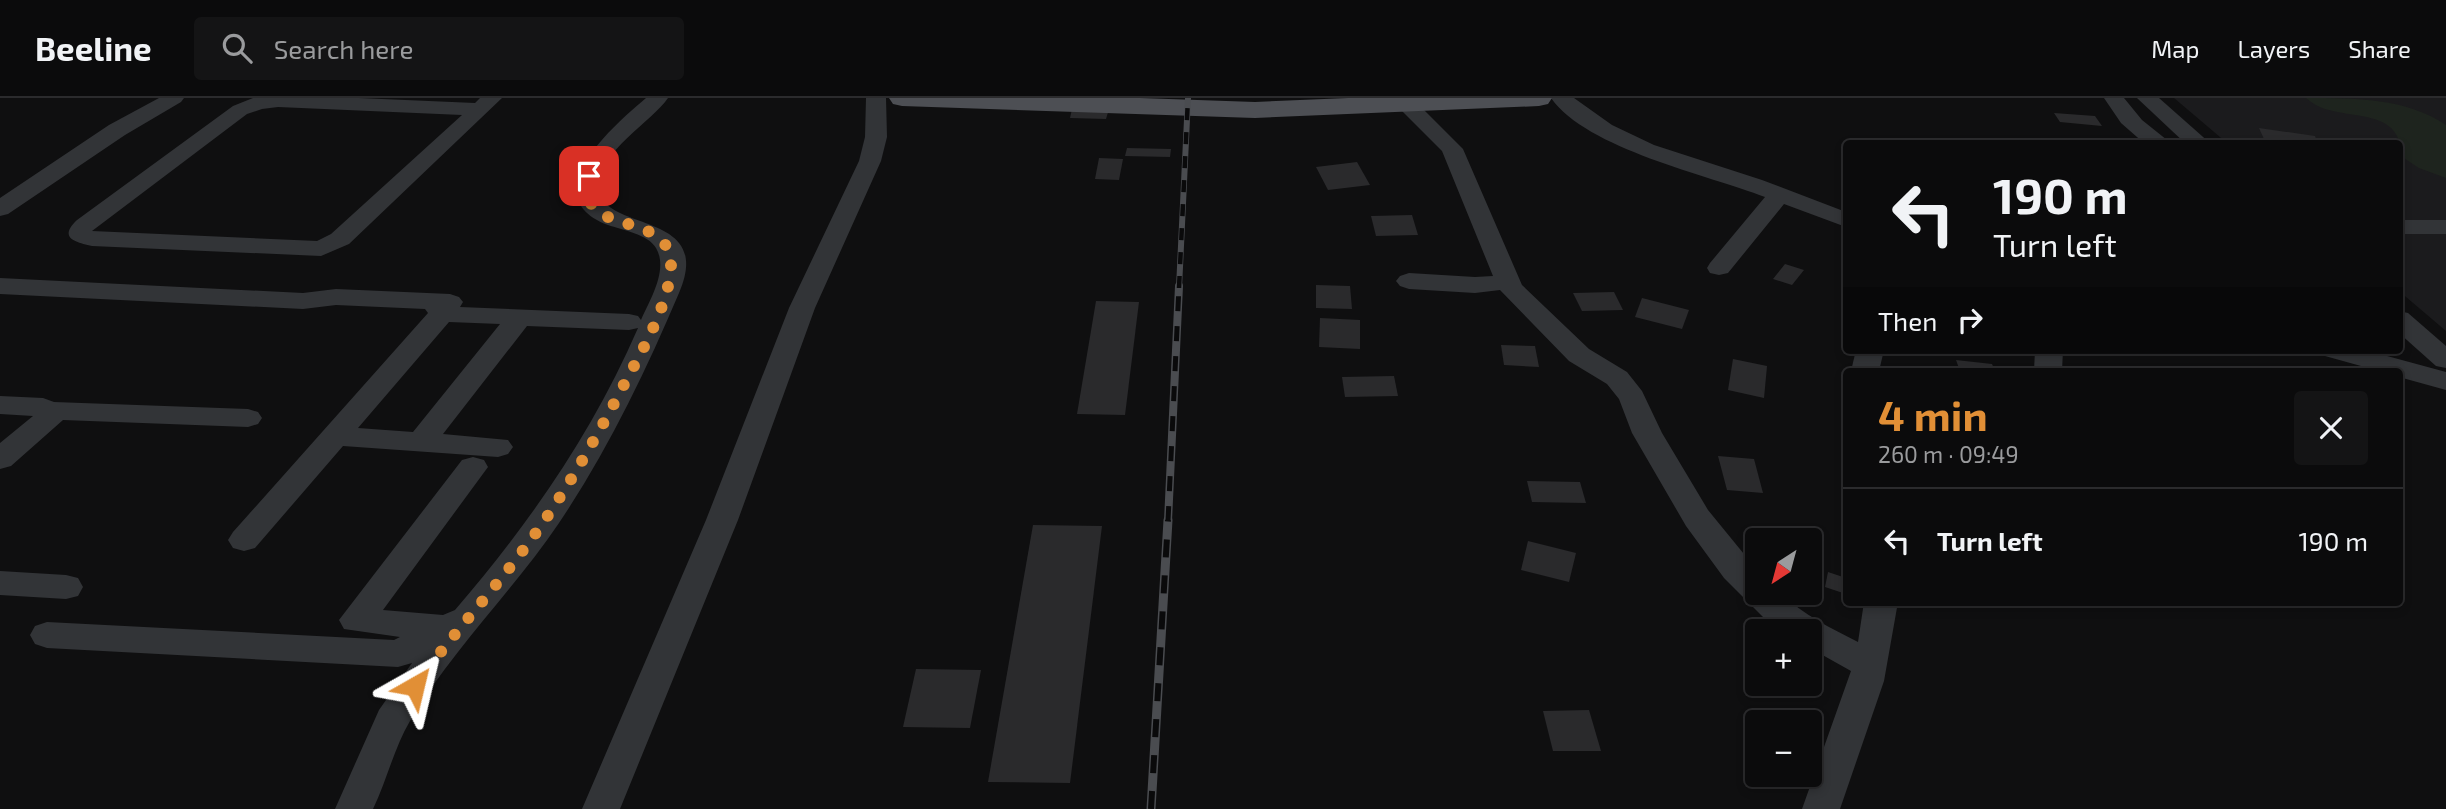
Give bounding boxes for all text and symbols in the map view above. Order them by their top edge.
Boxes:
search box [194,17,684,80]
text: Beeline [35,28,152,68]
icon: search [218,29,256,67]
text: Search here [274,33,413,64]
text: Map [2151,34,2199,63]
text: Layers [2237,34,2310,63]
text: Share [2348,34,2411,63]
pin [559,146,619,206]
icon: arrive [570,157,608,195]
text: 190 m [1993,165,2128,224]
icon: left [1878,168,1969,259]
text: Turn left [1993,225,2117,263]
icon: right [1951,301,1989,339]
text: Then [1878,305,1937,336]
text: 4 min [1878,389,1988,439]
button: close [2294,391,2368,465]
text: 260 m · 09:49 [1878,440,2019,468]
icon: left [1878,522,1916,560]
text: Turn left [1937,525,2043,556]
text: 190 m [2299,525,2368,556]
north arrow [1745,528,1822,606]
map controls [1745,528,1822,787]
button: + [1745,619,1822,696]
position arrow [378,649,452,723]
button: − [1745,710,1822,787]

